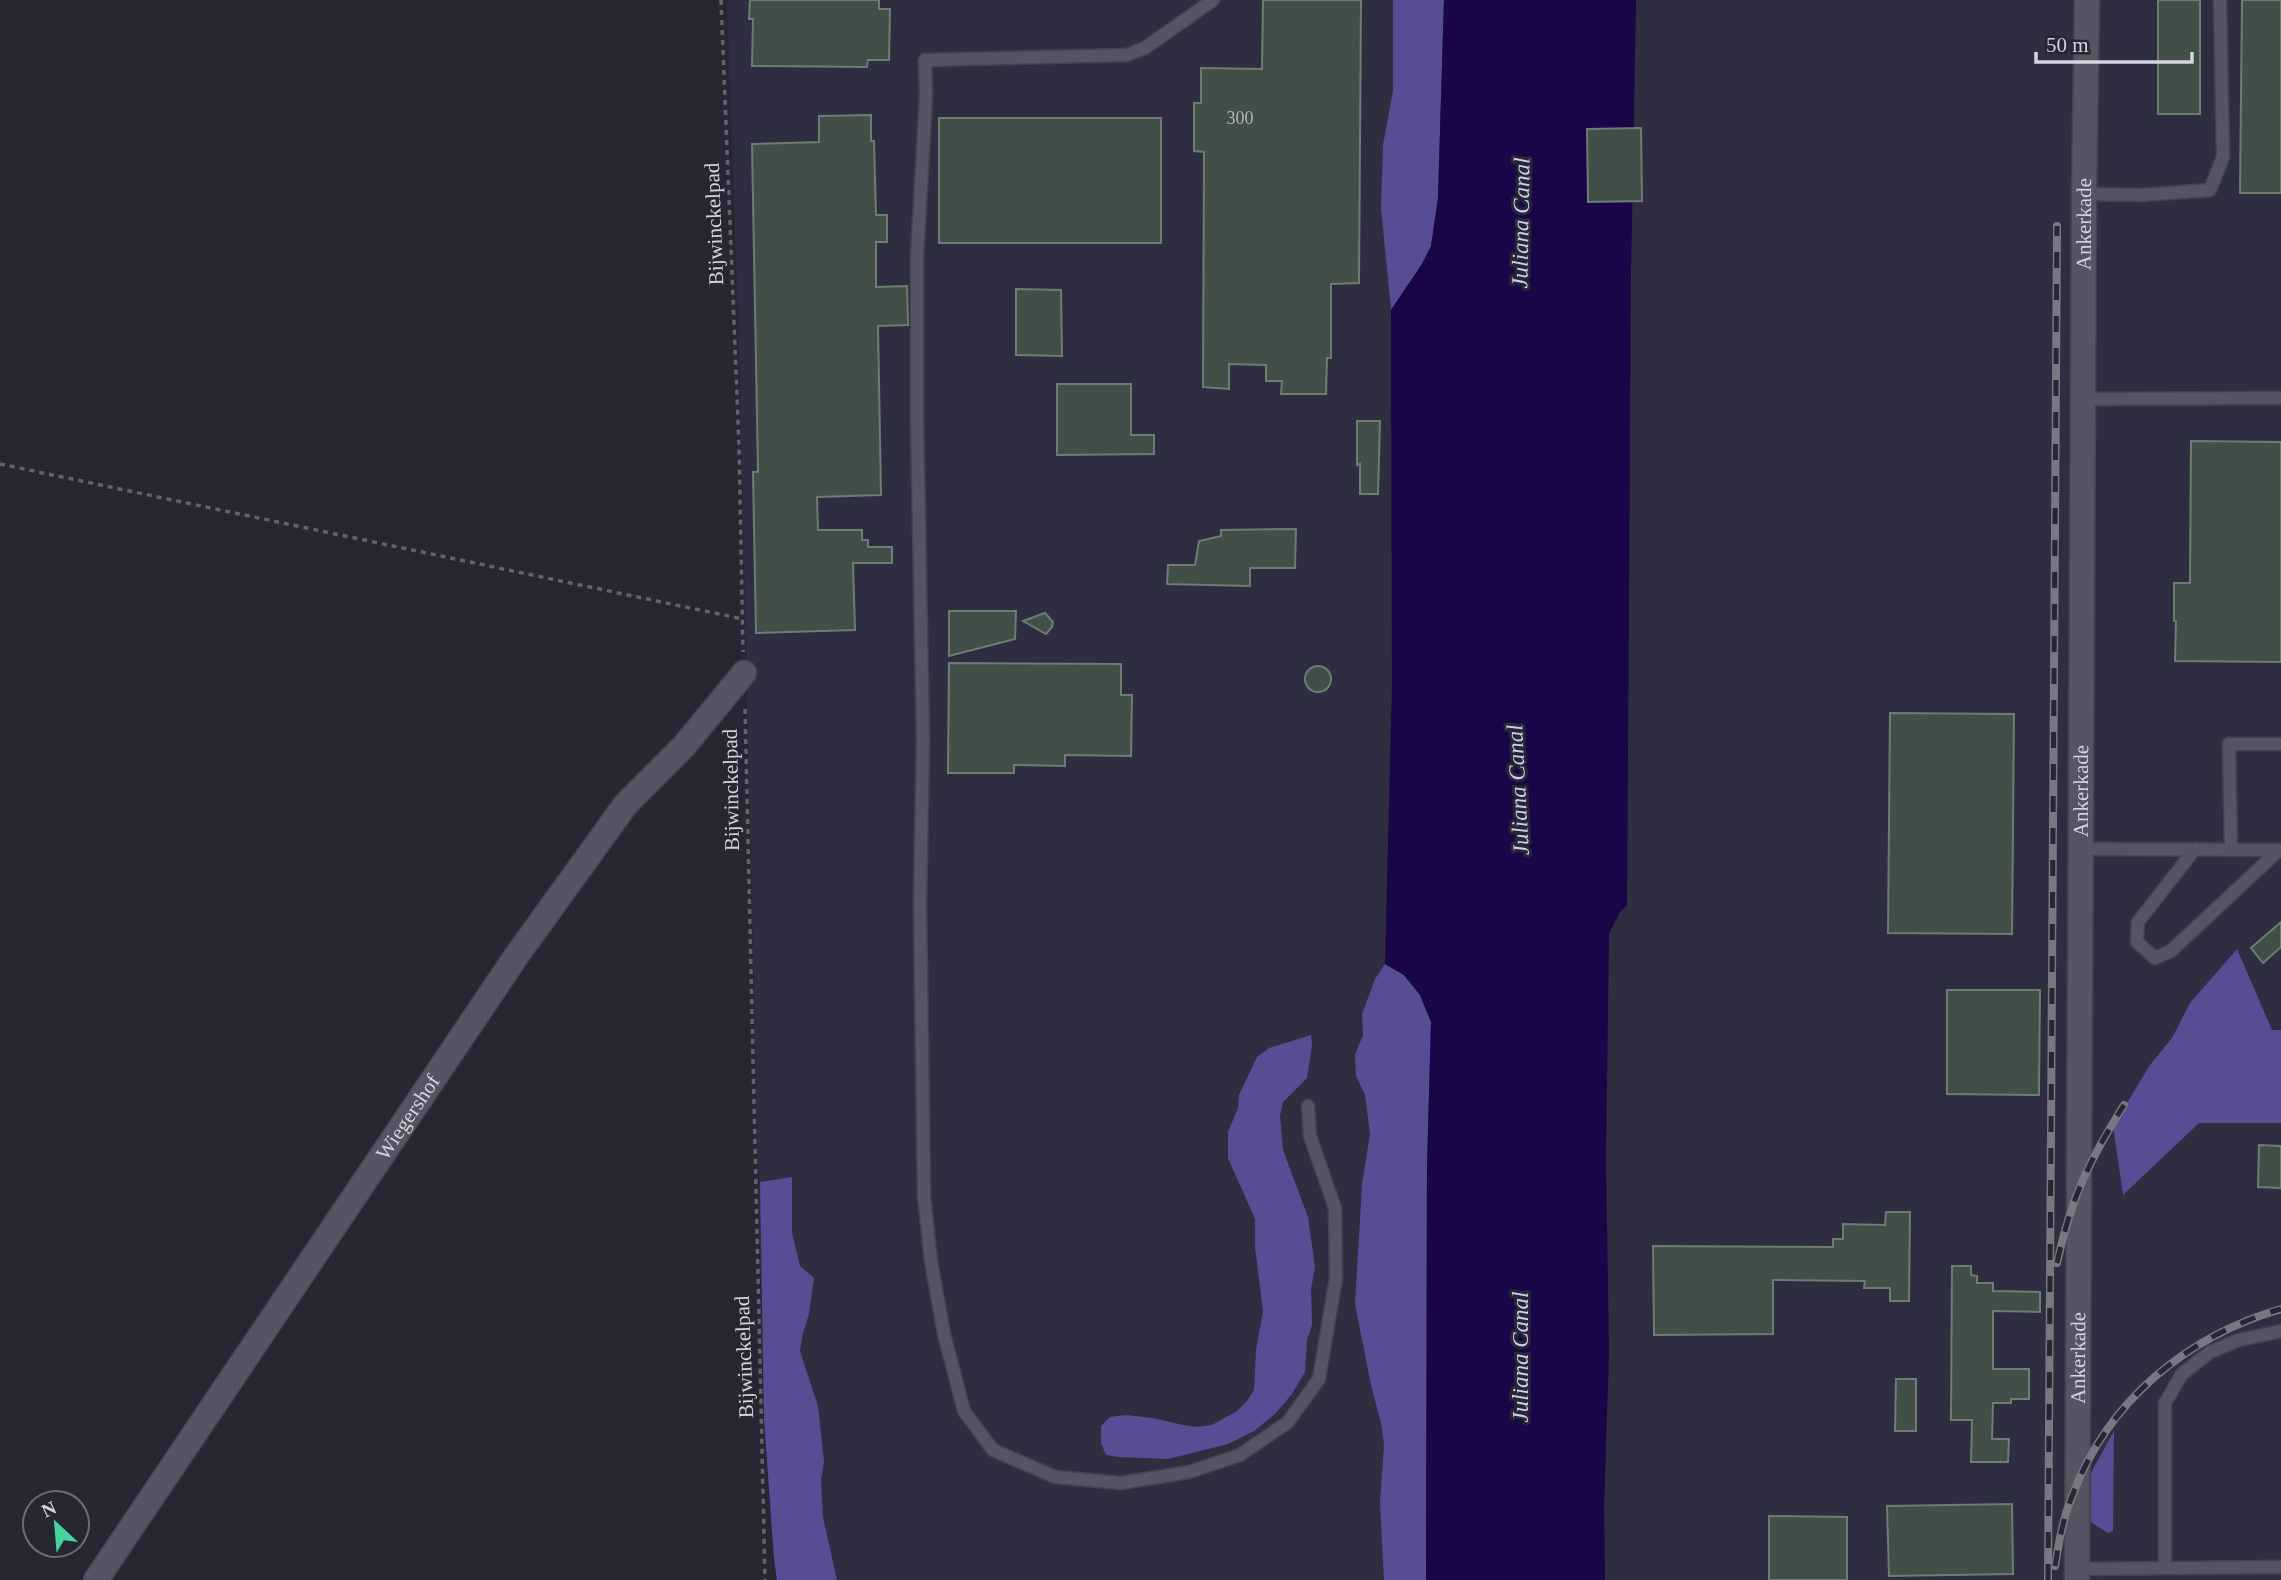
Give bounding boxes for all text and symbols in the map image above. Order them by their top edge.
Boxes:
scale bar [2036,21,2192,65]
text: 50 m [2046,33,2089,57]
house number: 300 [1227,108,1254,128]
water label: Juliana Canal [1507,157,1535,289]
street label: Bijwinckelpad [700,162,728,286]
street label: Ankerkade [2072,178,2096,270]
water label: Juliana Canal [1502,724,1534,856]
street label: Bijwinckelpad [718,728,744,851]
street label: Ankerkade [2069,745,2093,837]
street label: Wiegershof [371,1070,445,1164]
water label: Juliana Canal [1508,1292,1533,1422]
street label: Bijwinckelpad [730,1295,758,1419]
street label: Ankerkade [2066,1312,2090,1404]
north arrow [21,1489,91,1559]
text: N [38,1497,60,1522]

